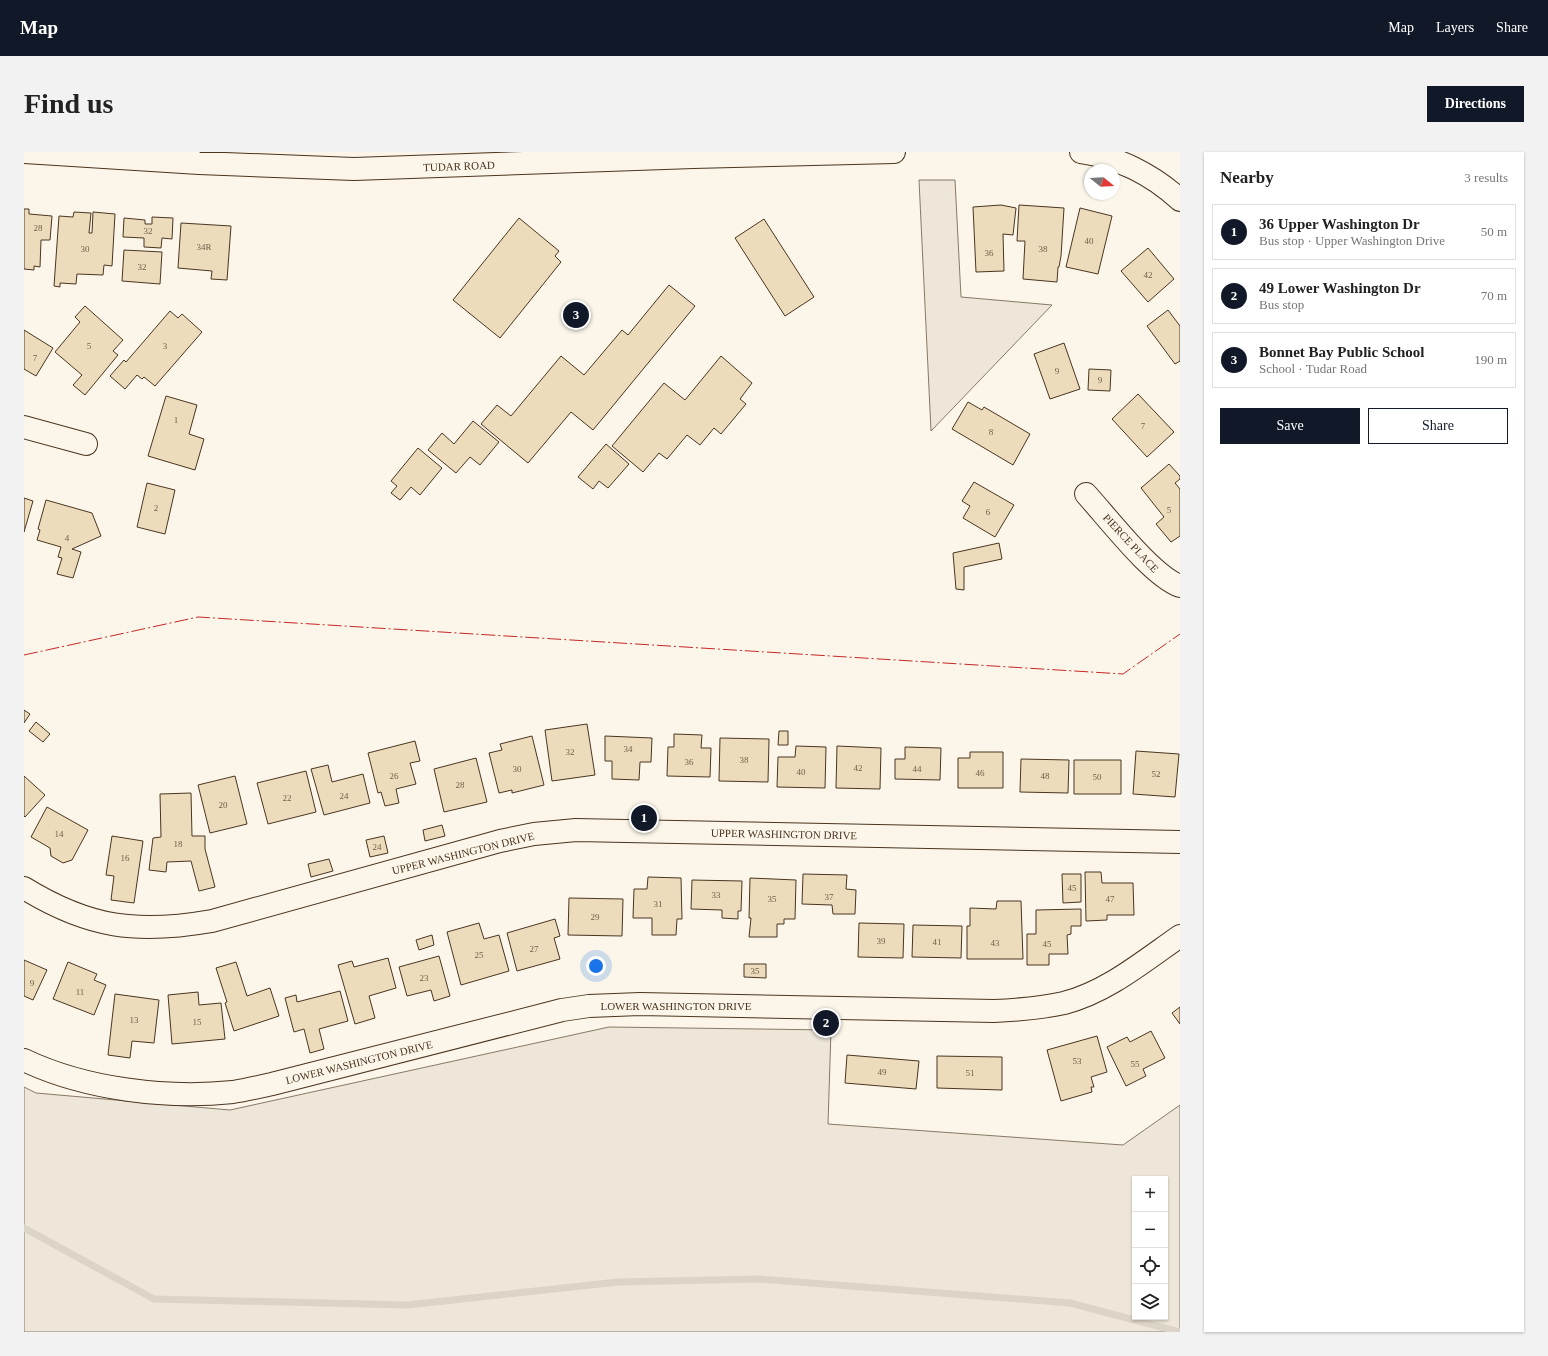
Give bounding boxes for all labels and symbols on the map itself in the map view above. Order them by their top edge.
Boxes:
street label: TUDAR ROAD [423,159,495,173]
north arrow [1084,164,1120,200]
house number: 28 [34,223,43,233]
house number: 32 [144,226,153,236]
house number: 40 [1085,236,1094,246]
house number: 34R [196,242,212,252]
house number: 30 [81,244,90,254]
house number: 38 [1039,244,1048,254]
house number: 36 [985,248,994,258]
house number: 32 [138,262,147,272]
house number: 42 [1144,270,1153,280]
pin: 3 [563,300,589,330]
house number: 5 [87,341,92,351]
house number: 3 [163,341,168,351]
house number: 7 [33,353,38,363]
house number: 9 [1055,366,1060,376]
house number: 9 [1098,375,1103,385]
house number: 1 [174,415,178,425]
house number: 7 [1141,421,1146,431]
house number: 8 [989,427,994,437]
house number: 2 [154,503,158,513]
house number: 5 [1167,505,1172,515]
house number: 6 [986,507,991,517]
street label: PIERCE PLACE [1101,511,1161,575]
house number: 4 [65,533,70,543]
house number: 34 [624,744,633,754]
house number: 32 [566,747,575,757]
house number: 38 [740,755,749,765]
house number: 36 [685,757,694,767]
house number: 42 [854,763,863,773]
house number: 30 [513,764,522,774]
house number: 44 [913,764,922,774]
house number: 40 [797,767,806,777]
house number: 46 [976,768,985,778]
house number: 52 [1152,769,1161,779]
house number: 26 [390,771,399,781]
house number: 48 [1041,771,1050,781]
house number: 50 [1093,772,1102,782]
house number: 28 [456,780,465,790]
house number: 24 [340,791,349,801]
house number: 22 [283,793,292,803]
house number: 20 [219,800,228,810]
pin: 1 [631,803,657,833]
street label: UPPER WASHINGTON DRIVE [711,827,858,841]
house number: 14 [55,829,64,839]
street label: UPPER WASHINGTON DRIVE [391,829,536,877]
house number: 18 [174,839,183,849]
house number: 24 [373,842,382,852]
house number: 16 [121,853,130,863]
house number: 45 [1068,883,1077,893]
house number: 33 [712,890,721,900]
house number: 37 [825,892,834,902]
house number: 35 [768,894,777,904]
house number: 47 [1106,894,1115,904]
house number: 31 [654,899,663,909]
house number: 29 [591,912,600,922]
house number: 39 [877,936,886,946]
house number: 41 [933,937,942,947]
house number: 43 [991,938,1000,948]
house number: 45 [1043,939,1052,949]
house number: 27 [530,944,539,954]
house number: 25 [475,950,484,960]
your location [586,956,606,976]
house number: 35 [751,966,760,976]
house number: 23 [420,973,429,983]
house number: 9 [30,978,35,988]
house number: 11 [76,987,84,997]
street label: LOWER WASHINGTON DRIVE [600,1000,752,1012]
pin: 2 [813,1008,839,1038]
house number: 13 [130,1015,139,1025]
house number: 15 [193,1017,202,1027]
street label: LOWER WASHINGTON DRIVE [284,1038,434,1086]
house number: 53 [1073,1056,1082,1066]
house number: 55 [1131,1059,1140,1069]
house number: 49 [878,1067,887,1077]
house number: 51 [966,1068,975,1078]

